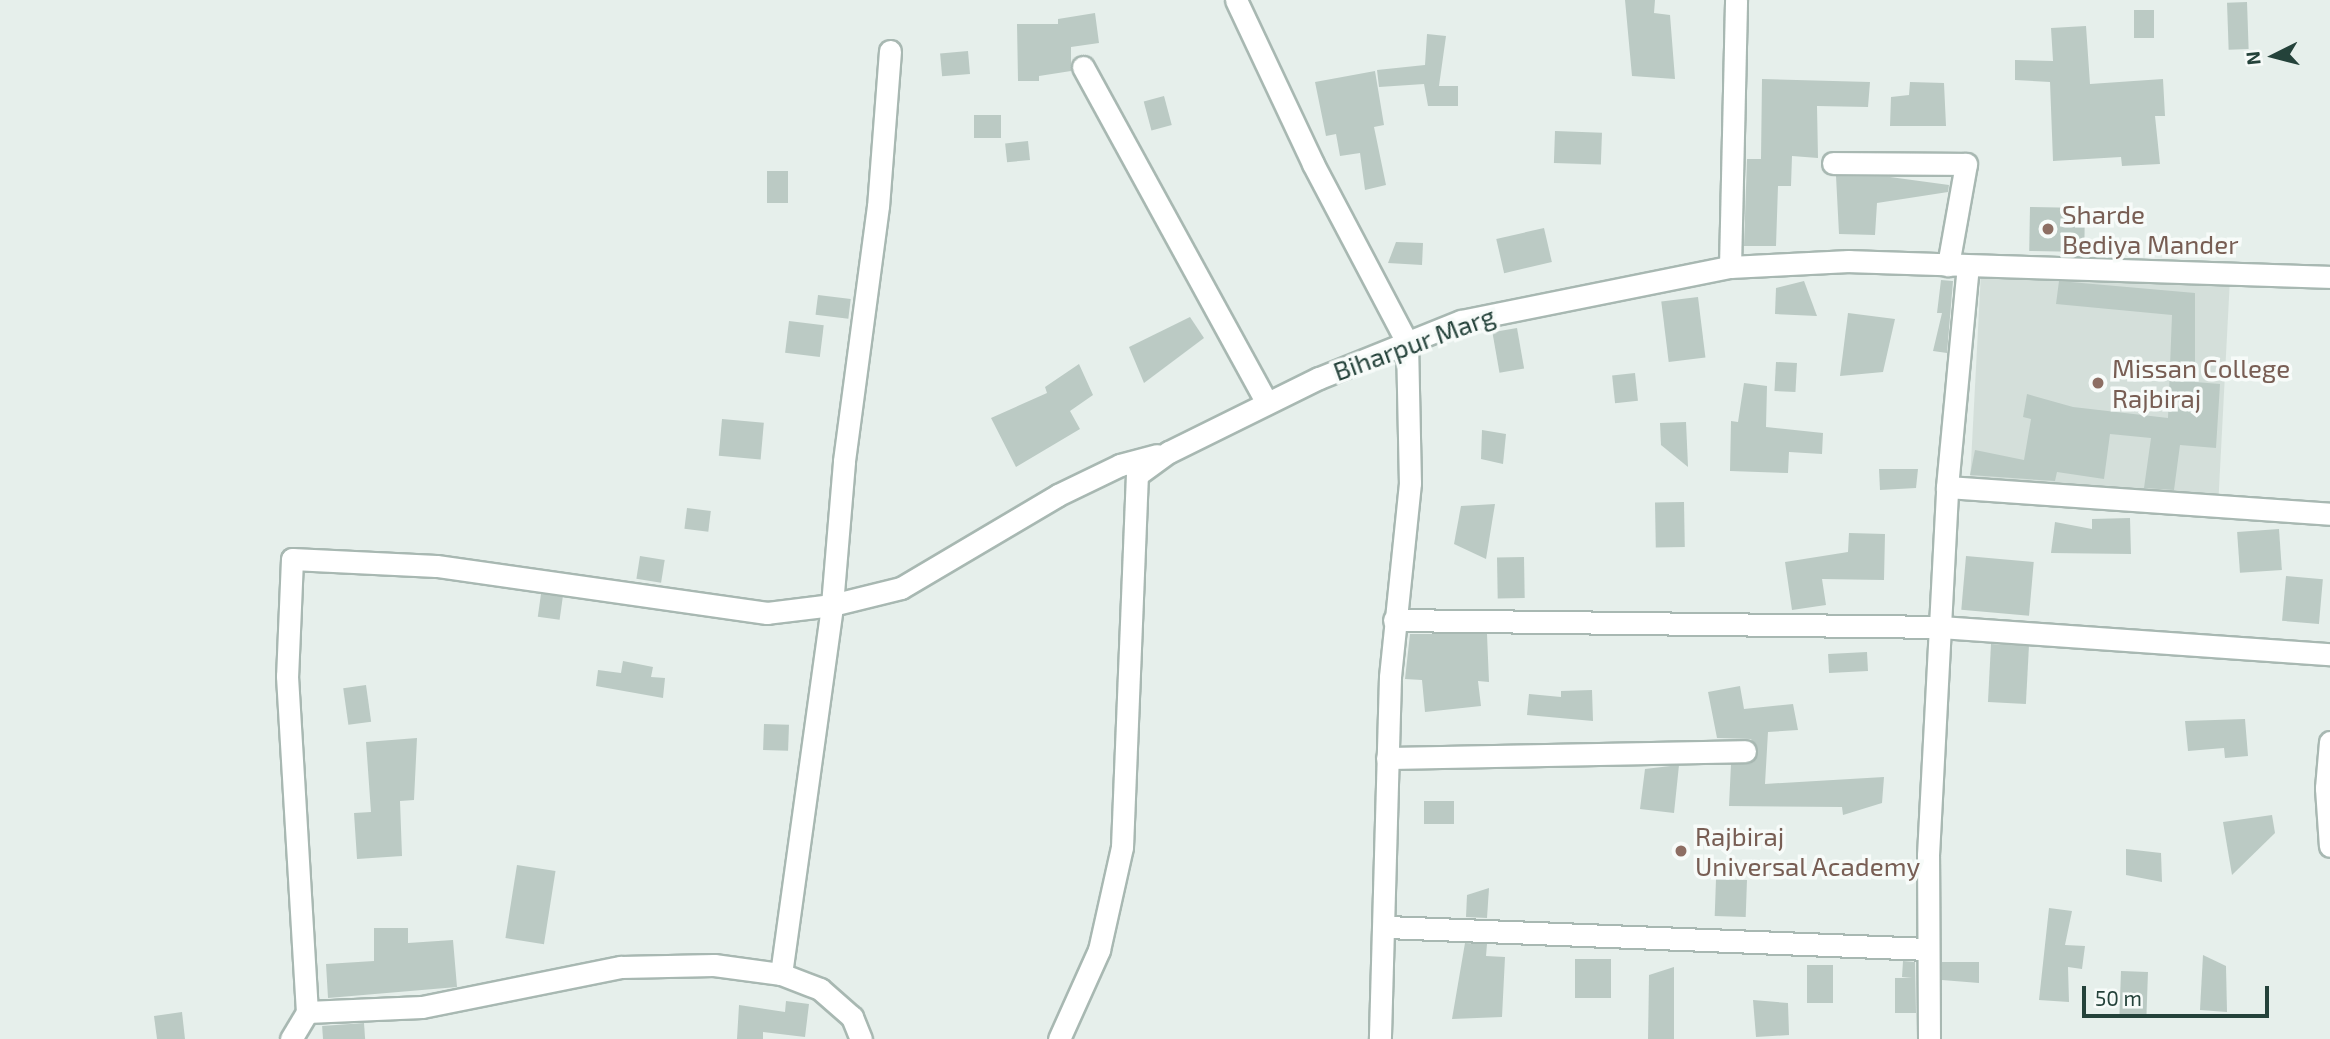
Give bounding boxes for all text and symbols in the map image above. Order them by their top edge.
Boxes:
north arrow [2239,21,2309,91]
text: N [2240,50,2265,66]
place label: Sharde Bediya Mander [2062,198,2239,260]
marker: Sharde Bediya Mander [2040,221,2056,237]
street label: Biharpur Marg [1329,299,1499,387]
place label: Missan College Rajbiraj [2112,352,2290,414]
marker: Missan College Rajbiraj [2090,375,2106,391]
place label: Rajbiraj Universal Academy [1695,820,1921,882]
marker: Rajbiraj Universal Academy [1673,843,1689,859]
scale bar [2085,972,2272,1016]
text: 50 m [2095,985,2142,1010]

